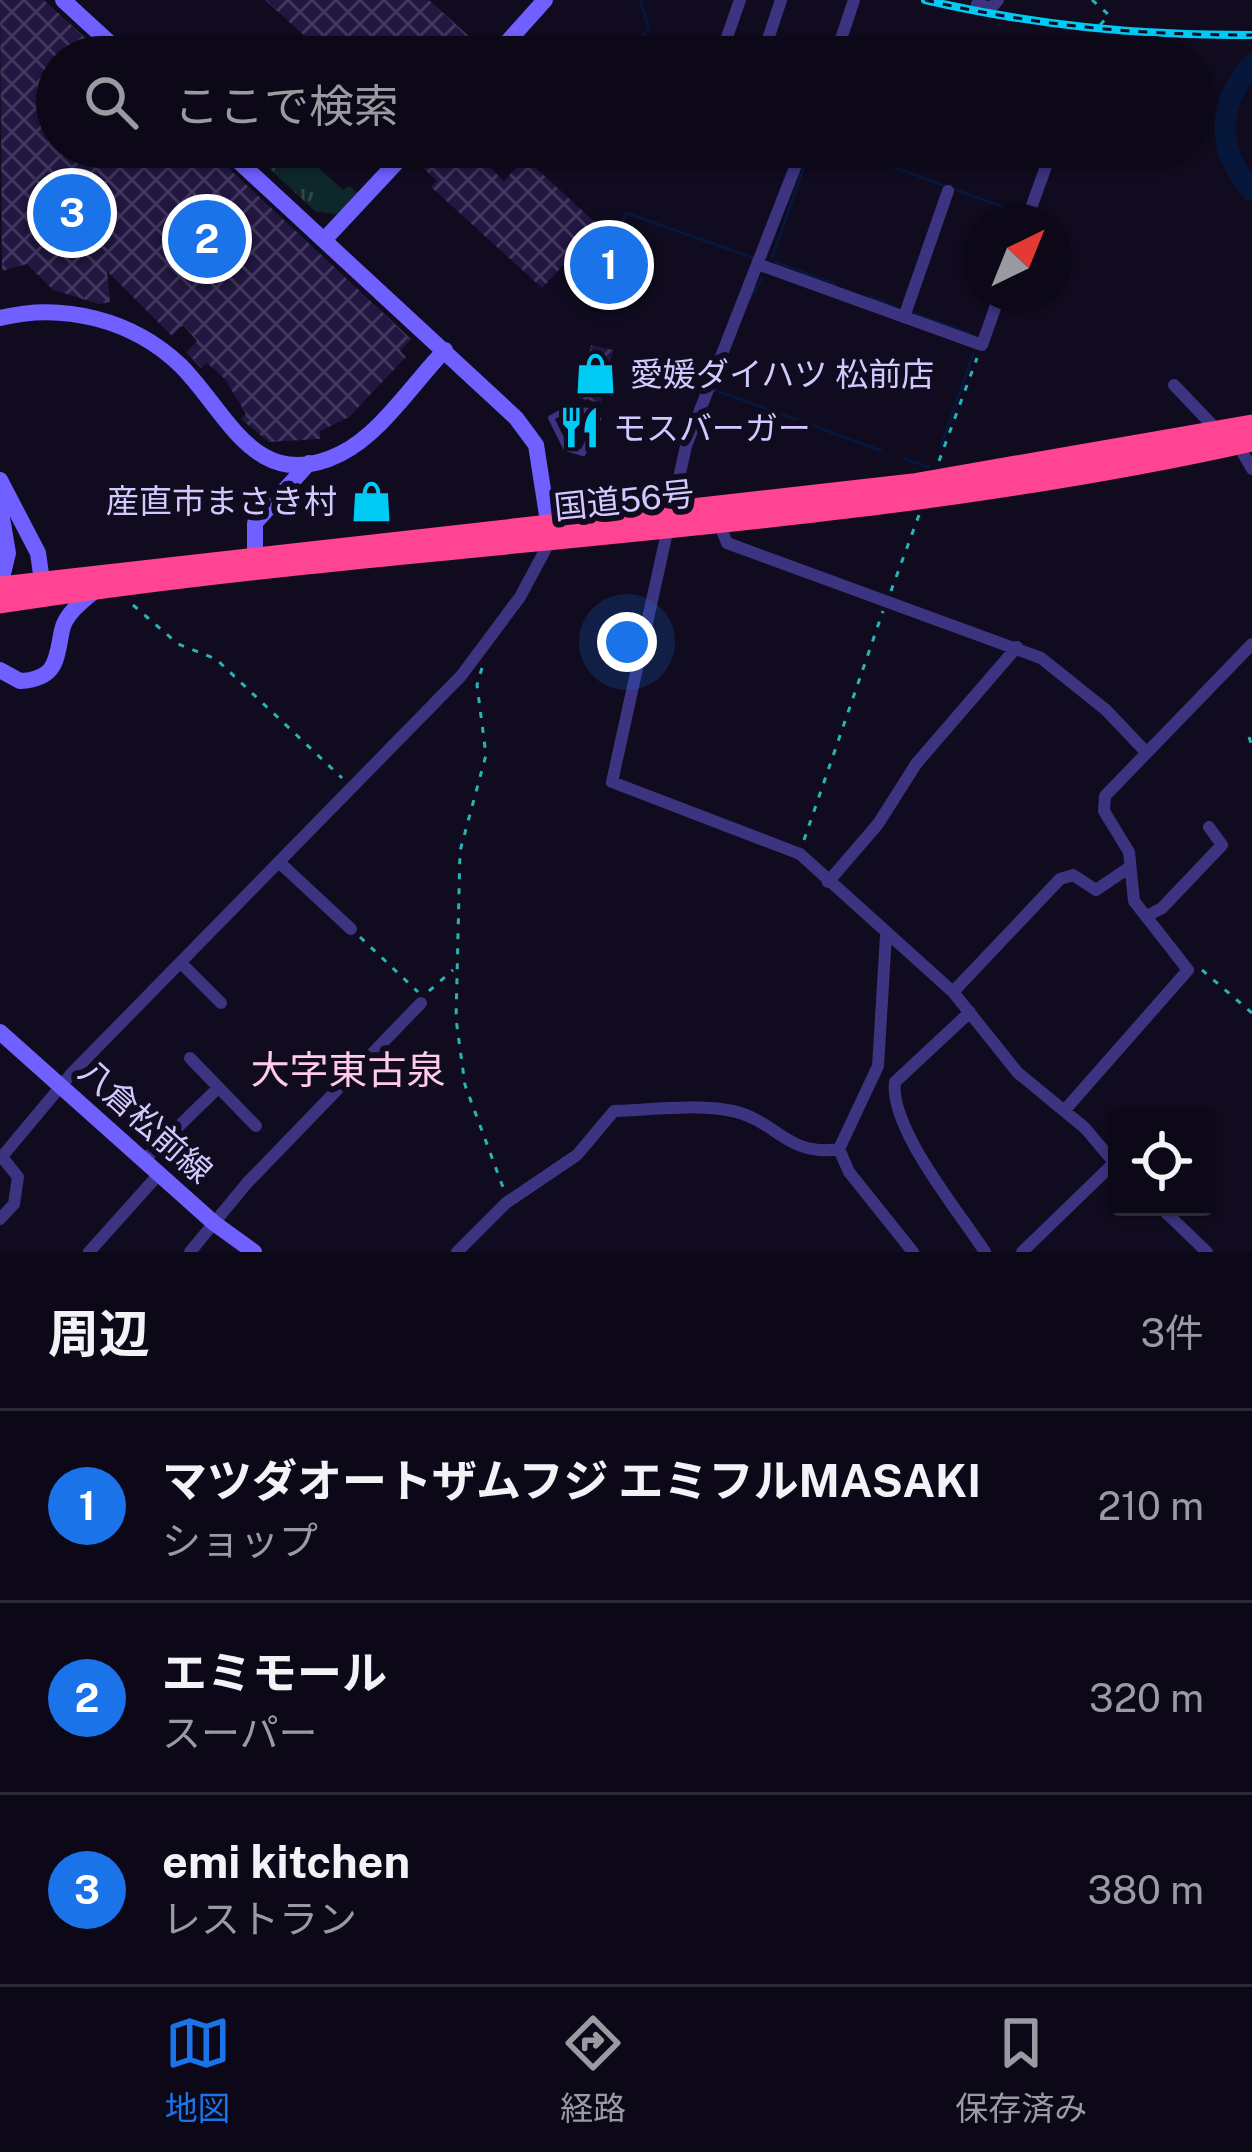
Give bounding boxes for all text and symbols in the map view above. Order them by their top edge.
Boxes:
search box [36,36,1216,168]
icon: search [78,69,144,135]
text: ここで検索 [174,79,399,132]
pin: 3 [33,168,111,258]
pin: 2 [168,194,246,284]
north arrow [964,204,1072,312]
pin: 1 [570,220,648,310]
shop icon: 愛媛ダイハツ 松前店 [573,351,619,397]
place label: 愛媛ダイハツ 松前店 [630,355,934,393]
restaurant icon: モスバーガー [556,405,602,451]
place label: モスバーガー [613,409,811,447]
street label: 国道56号 [552,474,696,526]
shop icon: 産直市まさき村 [348,478,394,524]
place label: 産直市まさき村 [106,482,337,520]
your location [597,612,657,672]
district label: 大字東古泉 [250,1047,446,1093]
street label: 八倉松前線 [72,1052,220,1190]
map controls [1108,1108,1216,1216]
button: locate [1108,1108,1216,1216]
text: 周辺 [48,1304,150,1363]
text: 3件 [1140,1310,1204,1356]
text: マツダオートザムフジ エミフルMASAKI [162,1454,981,1507]
text: 1 [79,1483,95,1529]
text: 210 m [1098,1483,1204,1529]
text: ショップ [162,1518,318,1564]
text: エミモール [162,1646,387,1699]
text: 2 [75,1675,99,1721]
text: 320 m [1089,1675,1204,1721]
text: スーパー [162,1710,318,1756]
text: emi kitchen [162,1835,410,1888]
text: 3 [74,1867,100,1913]
text: 380 m [1088,1867,1204,1913]
text: レストラン [162,1896,357,1942]
tab: 地図 [165,2010,231,2130]
tab: 経路 [560,2010,626,2130]
tab: 保存済み [955,2010,1087,2130]

